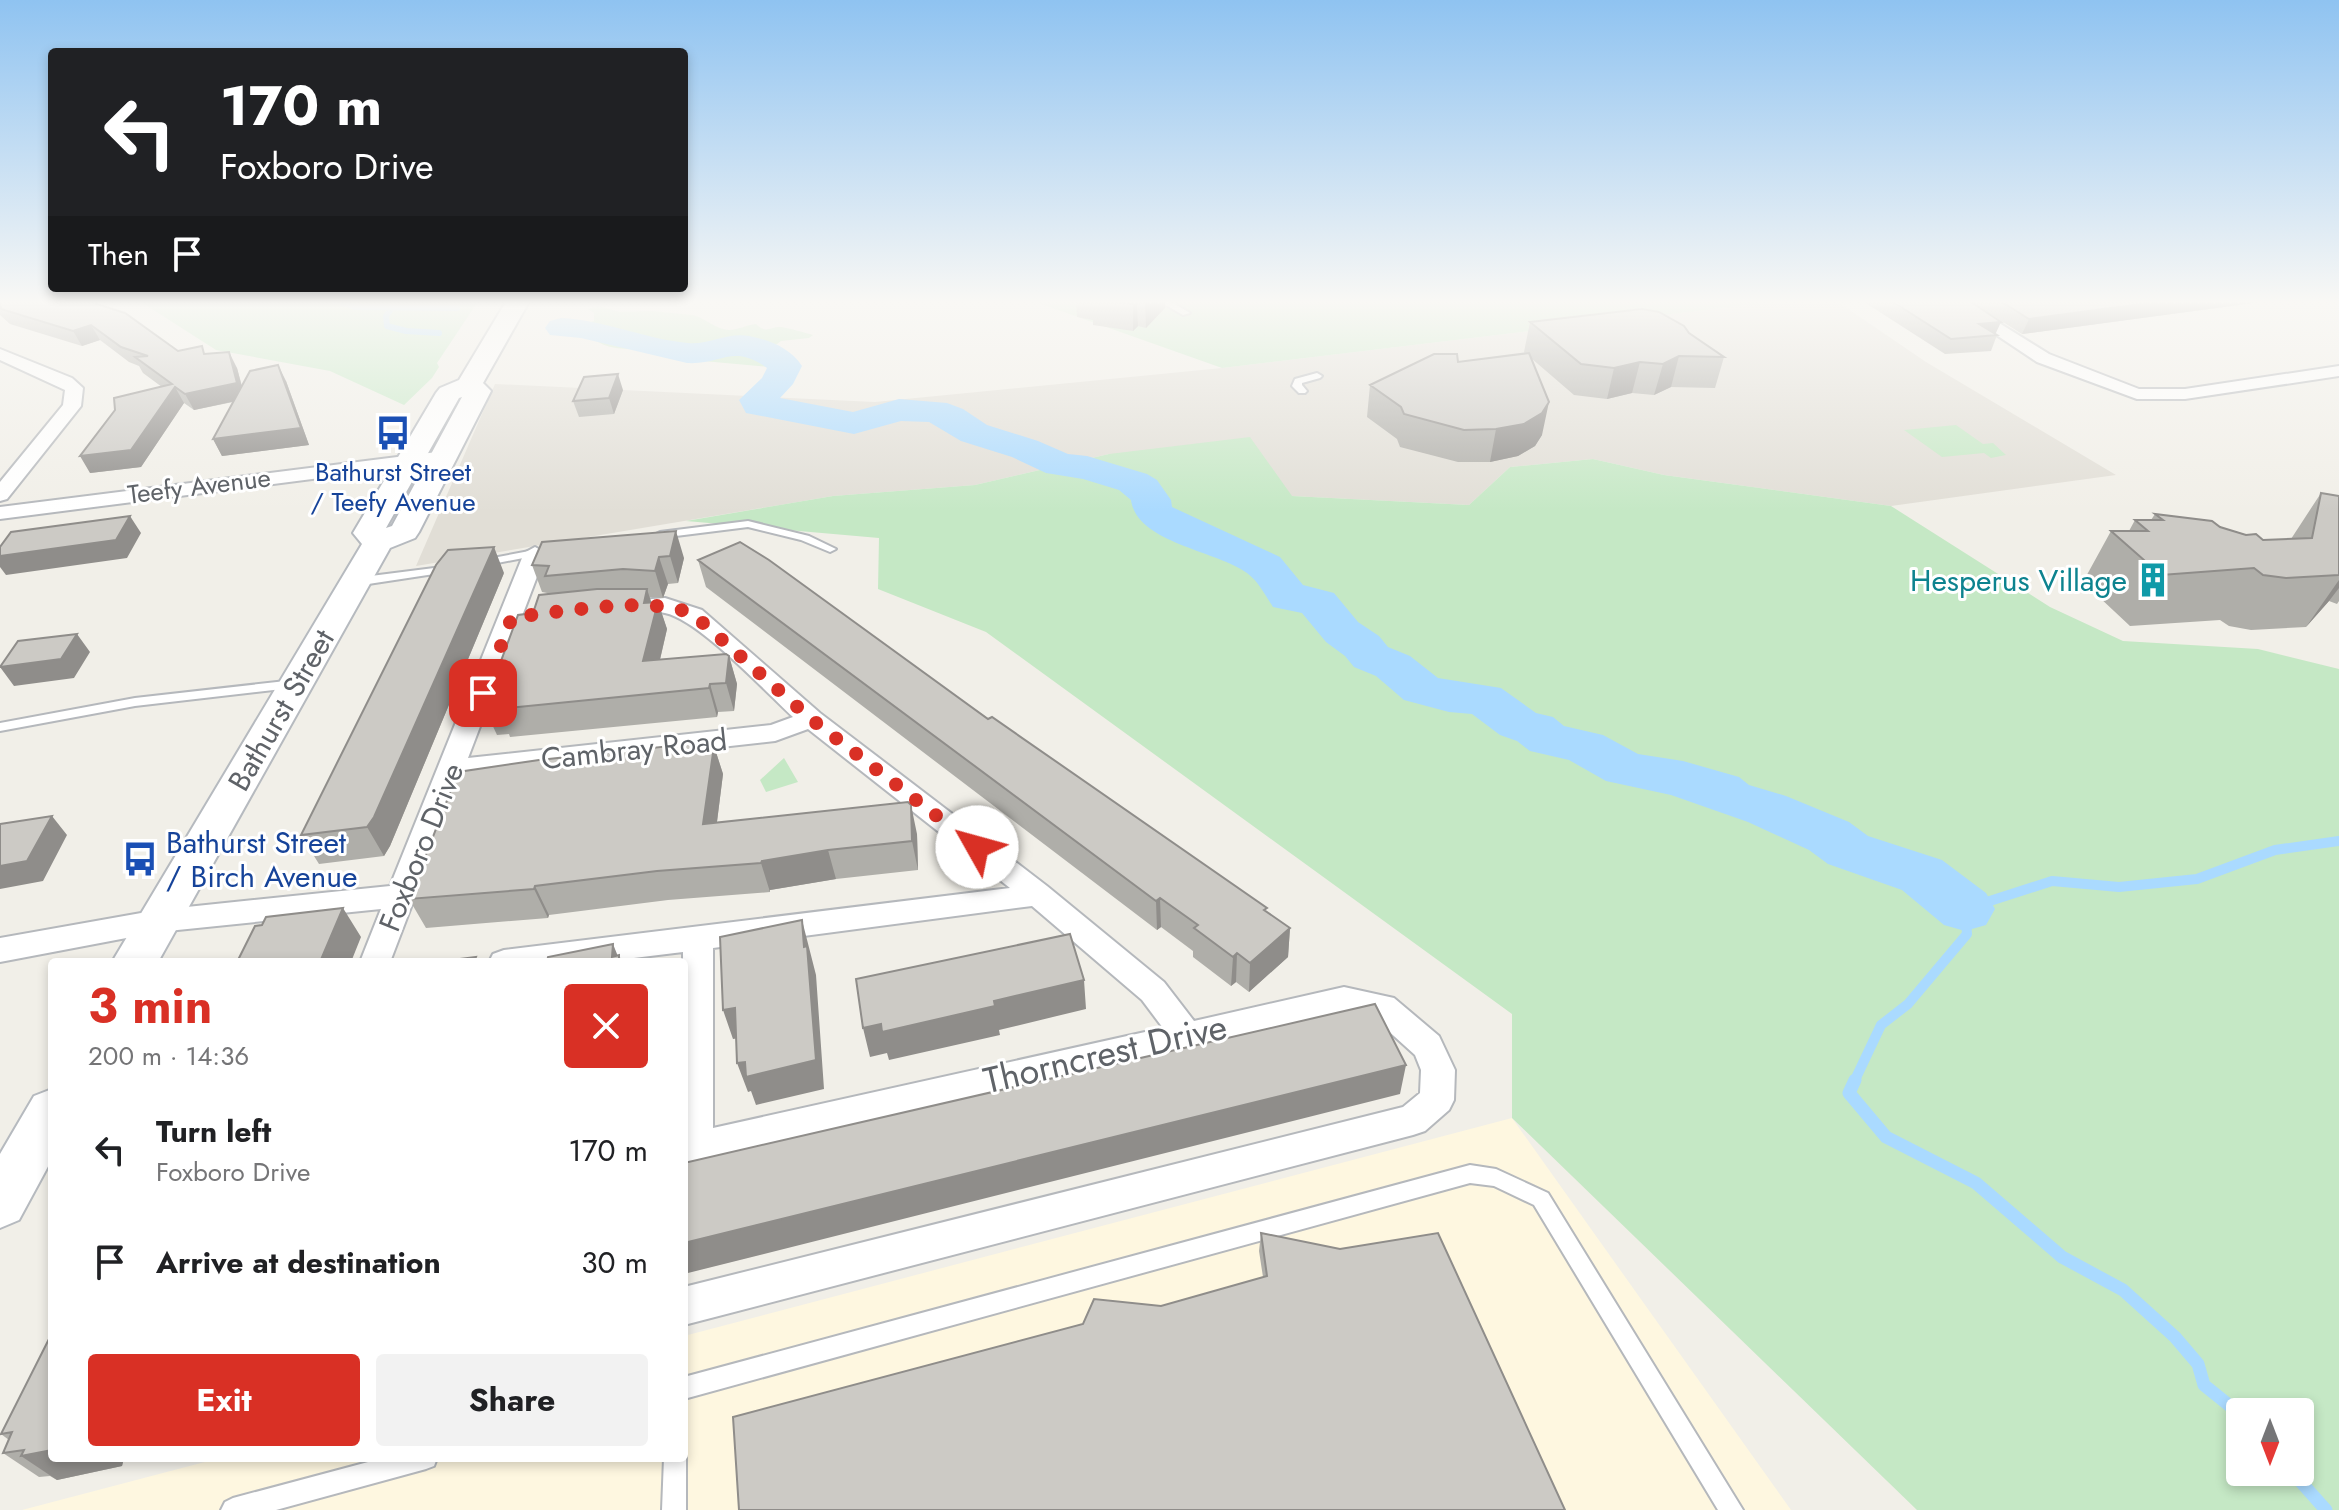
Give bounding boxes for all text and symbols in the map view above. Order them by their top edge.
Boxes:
text: 170 m [220,65,382,146]
icon: left [88,80,192,184]
text: Foxboro Drive [220,140,434,192]
icon: arrive [165,232,209,276]
text: Then [88,233,149,276]
bus stop icon: Bathurst Street / Teefy Avenue [374,414,412,452]
place label: Bathurst Street / Teefy Avenue [310,453,476,521]
street label: Teefy Avenue [125,458,273,514]
place label: Hesperus Village [1910,559,2127,602]
building icon: Hesperus Village [2134,561,2172,599]
street label: Bathurst Street [217,621,345,799]
pin [449,659,517,727]
icon: arrive [461,671,505,715]
street label: Cambray Road [539,718,729,780]
street label: Foxboro Drive [368,756,474,938]
position arrow [935,805,1019,889]
place label: Bathurst Street / Birch Avenue [166,821,357,898]
bus stop icon: Bathurst Street / Birch Avenue [121,840,159,878]
text: 3 min [88,972,212,1041]
button: close [564,984,648,1068]
street label: Thorncrest Drive [978,1000,1232,1106]
text: 200 m · 14:36 [88,1037,249,1075]
text: Turn left [156,1110,271,1153]
icon: left [88,1128,132,1172]
text: 170 m [568,1129,648,1172]
text: Foxboro Drive [156,1153,310,1191]
icon: arrive [88,1240,132,1284]
text: Arrive at destination [156,1241,441,1284]
text: 30 m [581,1241,648,1284]
button: Exit [88,1354,360,1446]
button: Share [376,1354,648,1446]
north arrow [2226,1398,2314,1486]
map controls [2226,1398,2314,1486]

